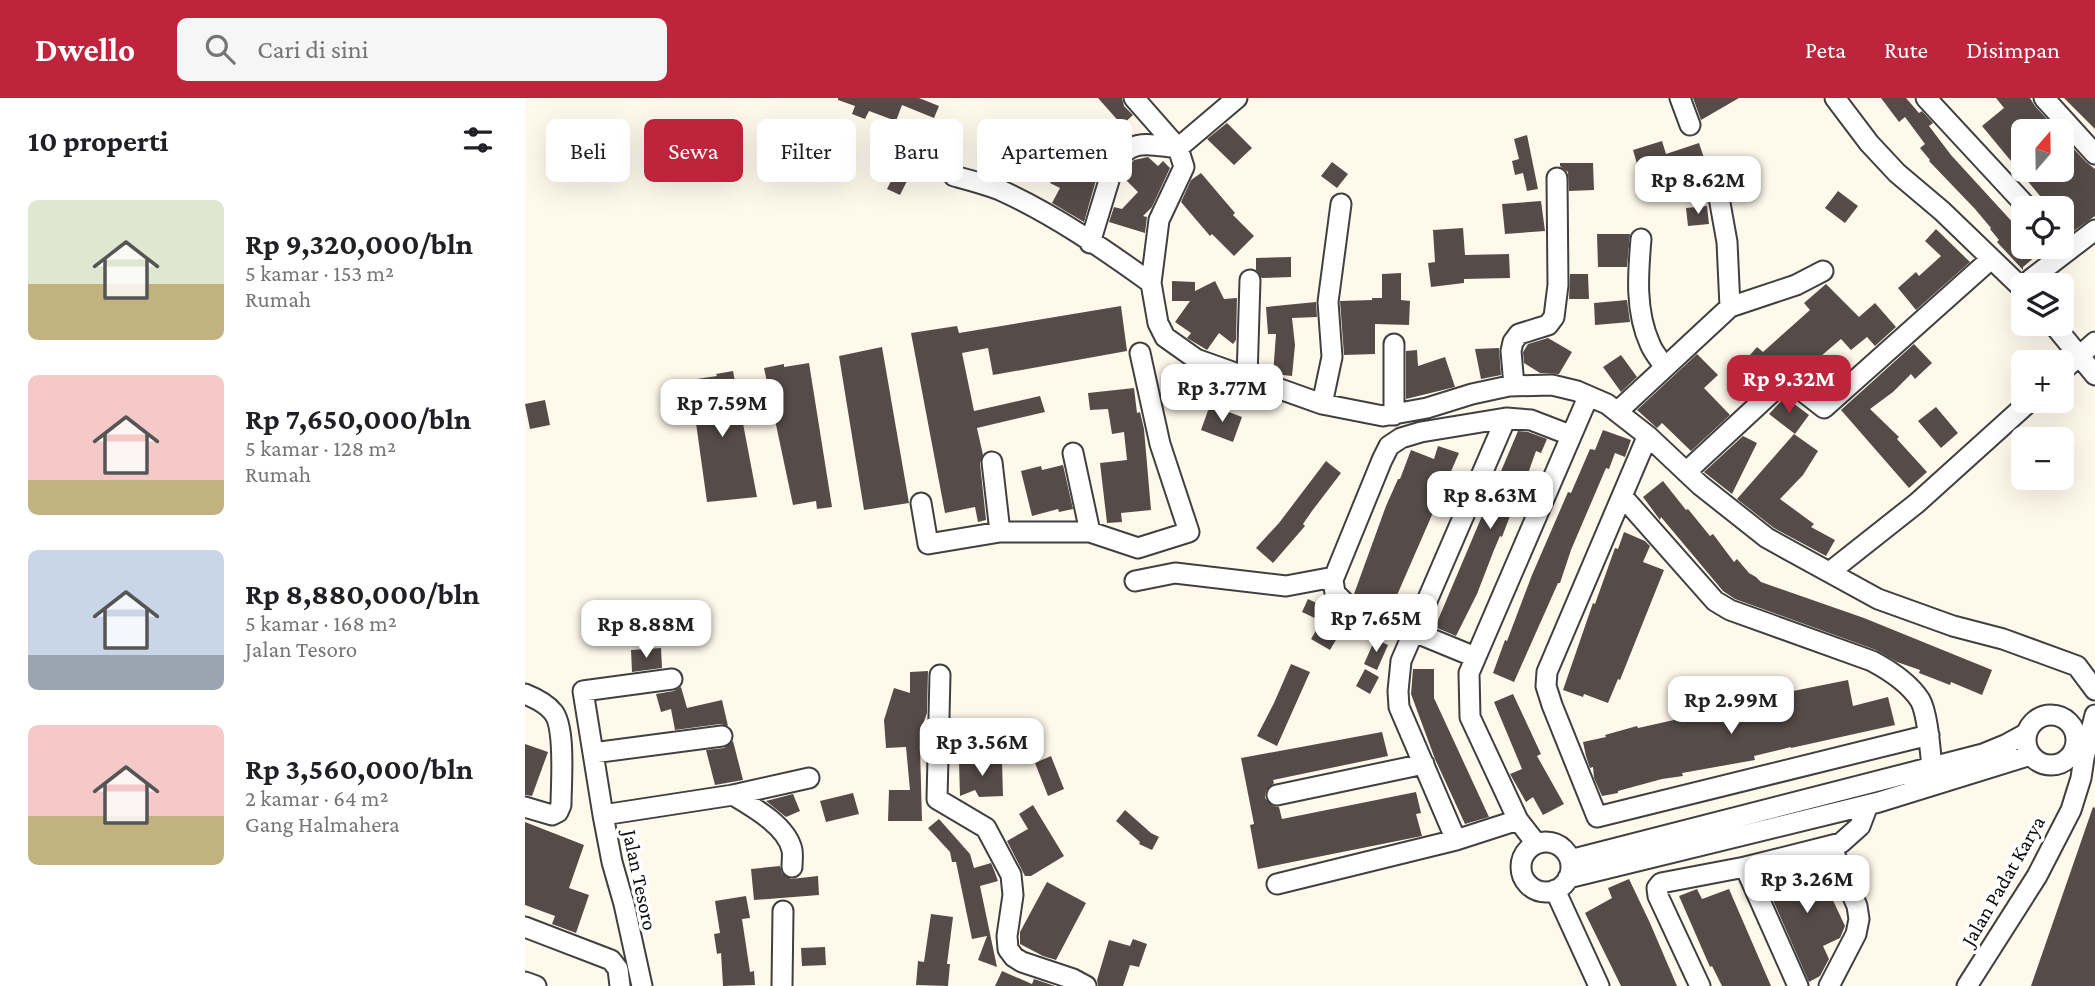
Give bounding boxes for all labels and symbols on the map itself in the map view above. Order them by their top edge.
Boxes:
north arrow [2011,119,2074,182]
pin: Rp 8.62M [1626,156,1770,216]
pin: Rp 9.32M [1717,356,1861,415]
pin: Rp 3.77M [1150,364,1294,424]
pin: Rp 7.59M [650,380,794,439]
pin: Rp 8.63M [1418,472,1562,531]
pin: Rp 7.65M [1304,594,1448,654]
pin: Rp 8.88M [574,601,718,660]
pin: Rp 2.99M [1659,676,1803,736]
pin: Rp 3.56M [910,718,1054,778]
street label: Jalan Padat Karya [1955,811,2050,952]
street label: Jalan Tesoro [617,826,662,933]
pin: Rp 3.26M [1735,856,1879,915]

